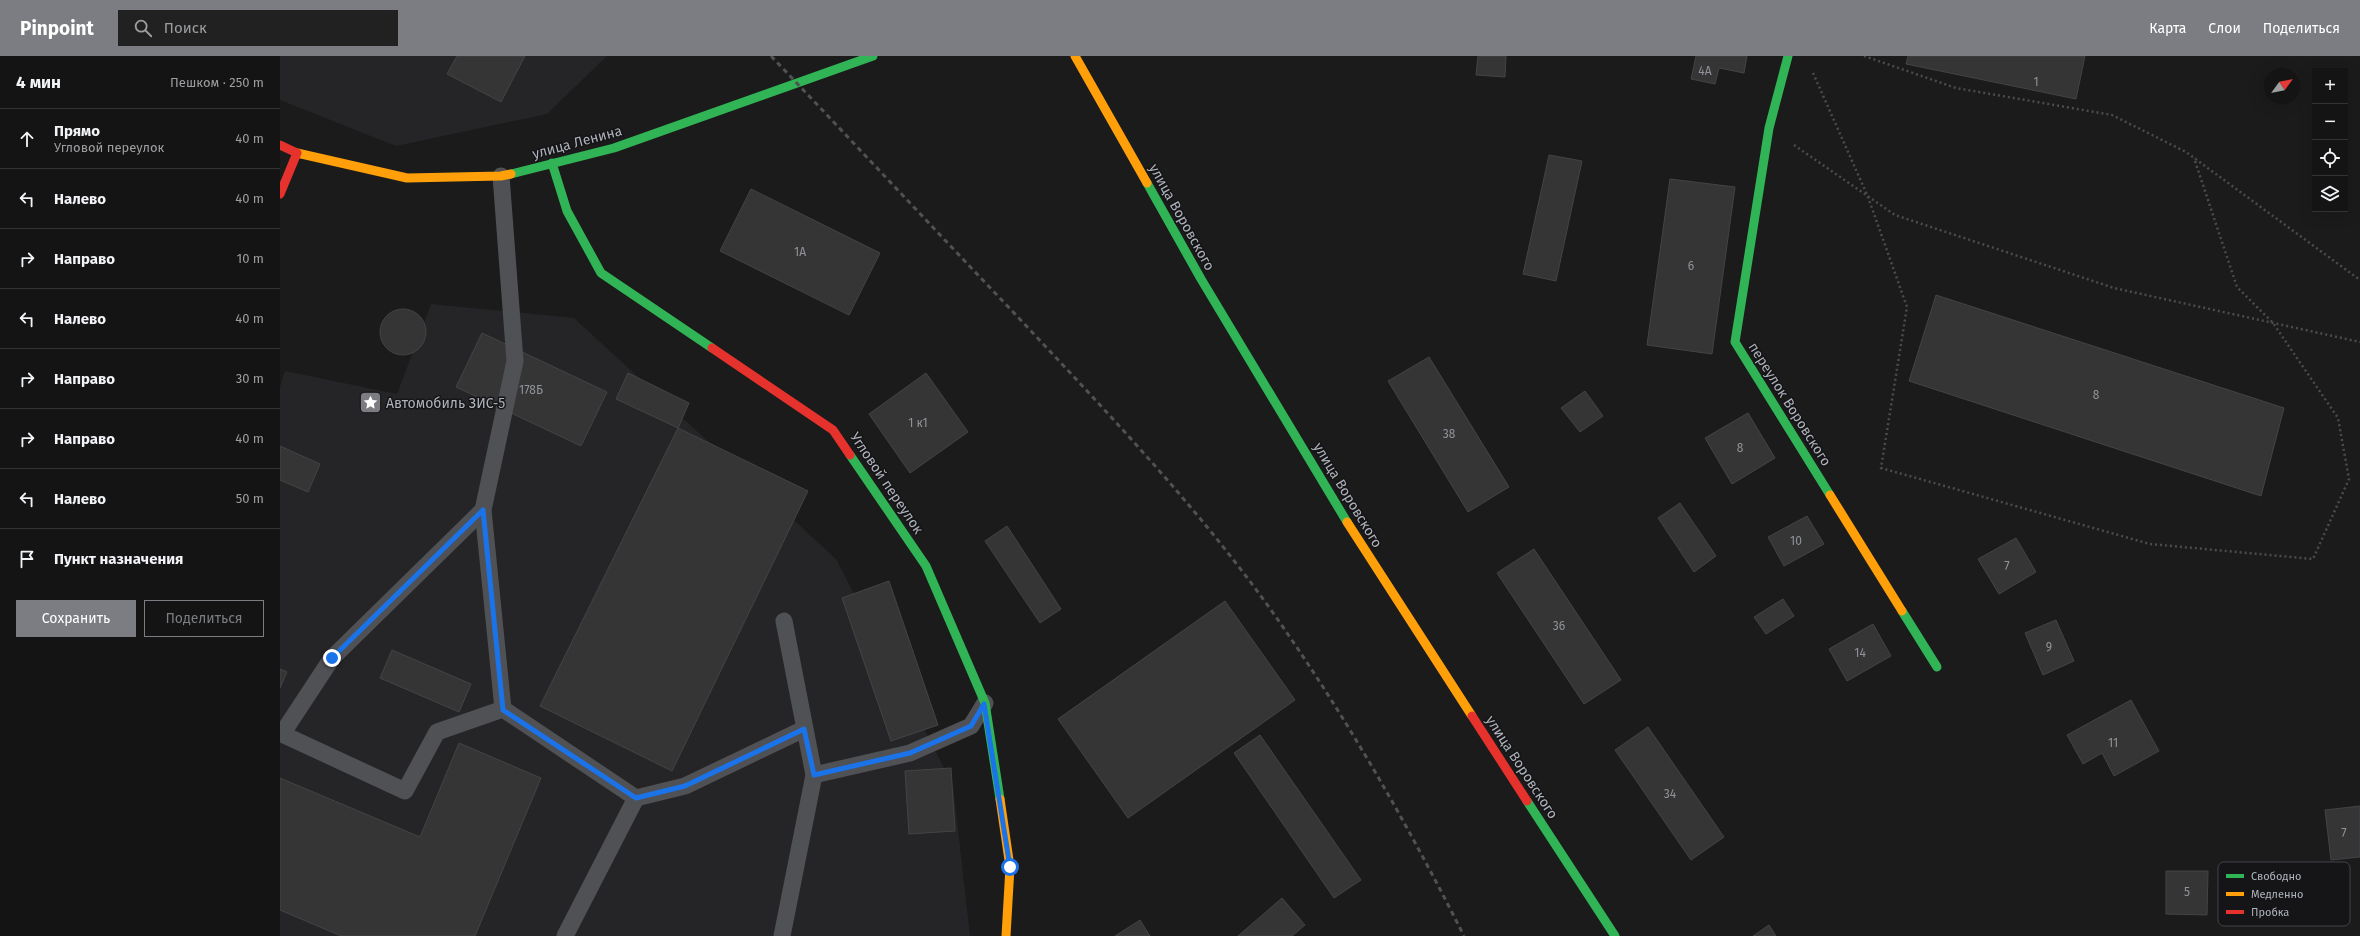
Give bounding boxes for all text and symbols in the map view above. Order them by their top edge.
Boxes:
search box [118,10,398,46]
text: Pinpoint [20,17,94,40]
icon: search [132,17,154,39]
text: Поиск [164,19,207,37]
text: Карта [2149,20,2186,37]
text: Слои [2208,20,2241,37]
text: Поделиться [2263,20,2340,37]
house number: 4А [1698,64,1712,78]
north arrow [2264,68,2300,104]
map controls [2312,68,2348,212]
button: + [2312,68,2348,104]
text: 4 мин [16,72,61,93]
text: Пешком · 250 m [170,75,264,90]
house number: 1 [2033,75,2039,89]
button: − [2312,104,2348,140]
text: Прямо [54,122,100,140]
street label: улица Ленина [530,122,624,163]
icon: ahead [16,128,38,150]
text: 40 m [235,131,264,146]
text: Угловой переулок [54,140,164,155]
button: locate [2312,140,2348,176]
street label: улица Воровского [1145,161,1218,274]
button: layers [2312,176,2348,212]
icon: left [16,188,38,210]
text: Налево [54,190,106,208]
text: 40 m [235,191,264,206]
house number: 1А [794,245,806,259]
icon: right [16,248,38,270]
text: Направо [54,250,115,268]
text: 10 m [237,251,264,266]
house number: 6 [1688,259,1694,273]
icon: left [16,308,38,330]
text: Налево [54,310,106,328]
text: 40 m [235,311,264,326]
street label: переулок Воровского [1745,339,1835,469]
icon: right [16,368,38,390]
text: Направо [54,370,115,388]
text: 30 m [236,371,264,386]
house number: 178Б [519,383,543,397]
house number: 8 [2093,388,2100,402]
place icon: Автомобиль ЗИС-5 [357,390,383,416]
place label: Автомобиль ЗИС-5 [386,395,505,412]
house number: 1 к1 [908,416,928,430]
house number: 38 [1443,427,1456,441]
icon: right [16,428,38,450]
street label: Угловой переулок [846,429,927,538]
text: Направо [54,430,115,448]
text: 40 m [235,431,264,446]
street label: улица Воровского [1309,440,1386,551]
house number: 8 [1737,441,1744,455]
icon: left [16,488,38,510]
text: Налево [54,490,106,508]
text: 50 m [236,491,264,506]
house number: 10 [1790,534,1802,548]
icon: arrive [16,548,38,570]
text: Пункт назначения [54,550,183,568]
house number: 7 [2004,559,2010,573]
button: Сохранить [16,600,136,637]
button: Поделиться [144,600,264,637]
house number: 36 [1553,619,1565,633]
house number: 9 [2046,640,2052,654]
house number: 14 [1854,646,1866,660]
route end [323,649,341,667]
street label: улица Воровского [1482,712,1561,822]
house number: 11 [2108,736,2118,750]
house number: 34 [1664,787,1677,801]
house number: 7 [2341,826,2347,840]
route start [1001,858,1019,876]
legend [2218,862,2350,926]
text: Свободно [2251,870,2301,883]
house number: 5 [2184,885,2190,899]
text: Медленно [2251,888,2303,901]
text: Пробка [2251,906,2289,919]

